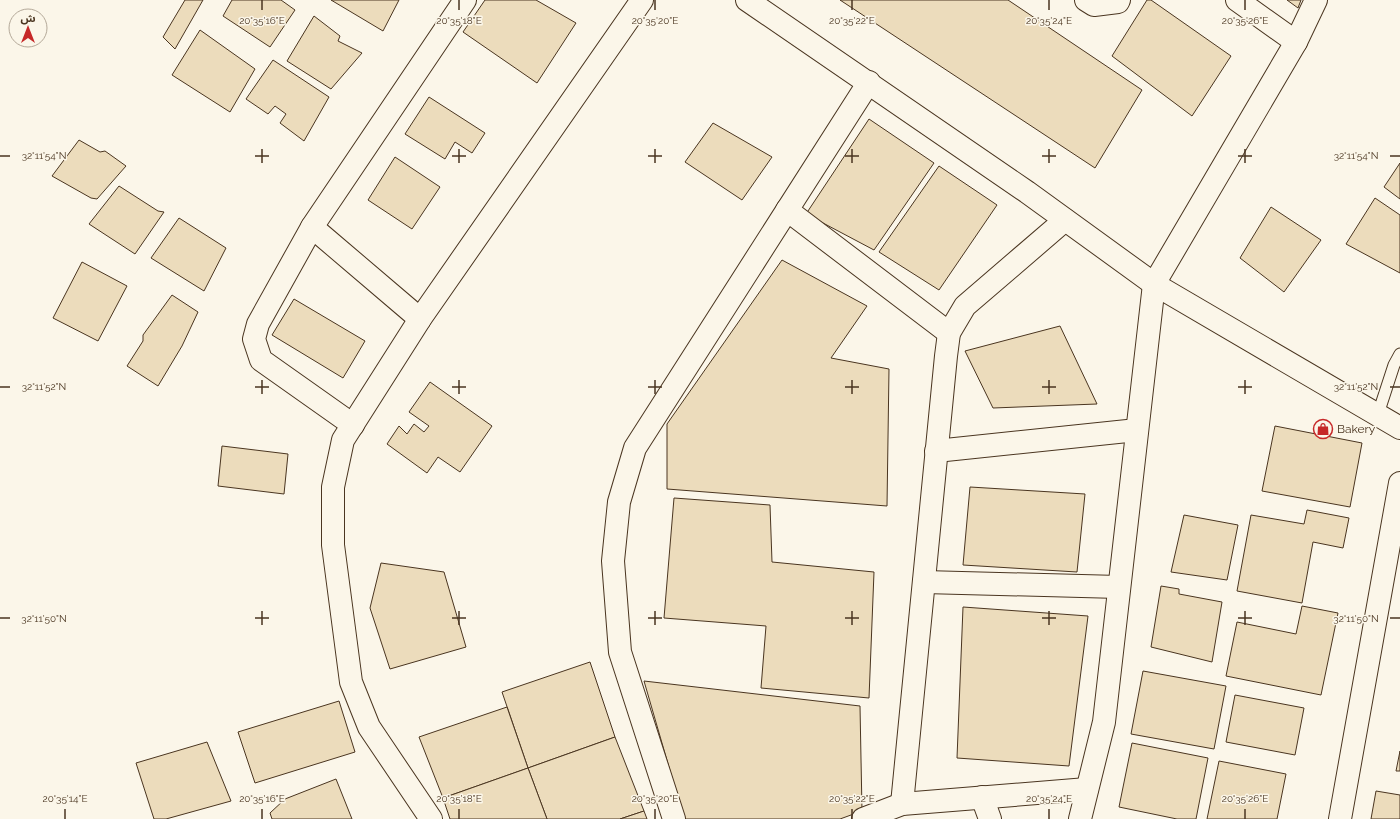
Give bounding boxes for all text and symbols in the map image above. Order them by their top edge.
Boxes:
north arrow [8,8,48,48]
text: ش [20,12,36,25]
text: 20°35'16"E [239,15,285,26]
text: 20°35'18"E [436,15,482,26]
text: 20°35'20"E [632,15,678,26]
text: 20°35'22"E [829,15,875,26]
text: 20°35'24"E [1026,15,1072,26]
text: 20°35'26"E [1222,15,1268,26]
text: 32°11'54"N [22,150,66,161]
text: 32°11'54"N [1334,150,1378,161]
text: 32°11'52"N [22,381,66,392]
text: 32°11'52"N [1334,381,1378,392]
shop icon: Bakery [1312,418,1334,440]
place label: Bakery [1337,422,1376,436]
text: 32°11'50"N [21,613,67,624]
text: 32°11'50"N [1333,613,1379,624]
text: 20°35'14"E [42,793,88,804]
text: 20°35'16"E [239,793,285,804]
text: 20°35'18"E [436,793,482,804]
text: 20°35'20"E [632,793,678,804]
text: 20°35'22"E [829,793,875,804]
text: 20°35'24"E [1026,793,1072,804]
text: 20°35'26"E [1222,793,1268,804]

